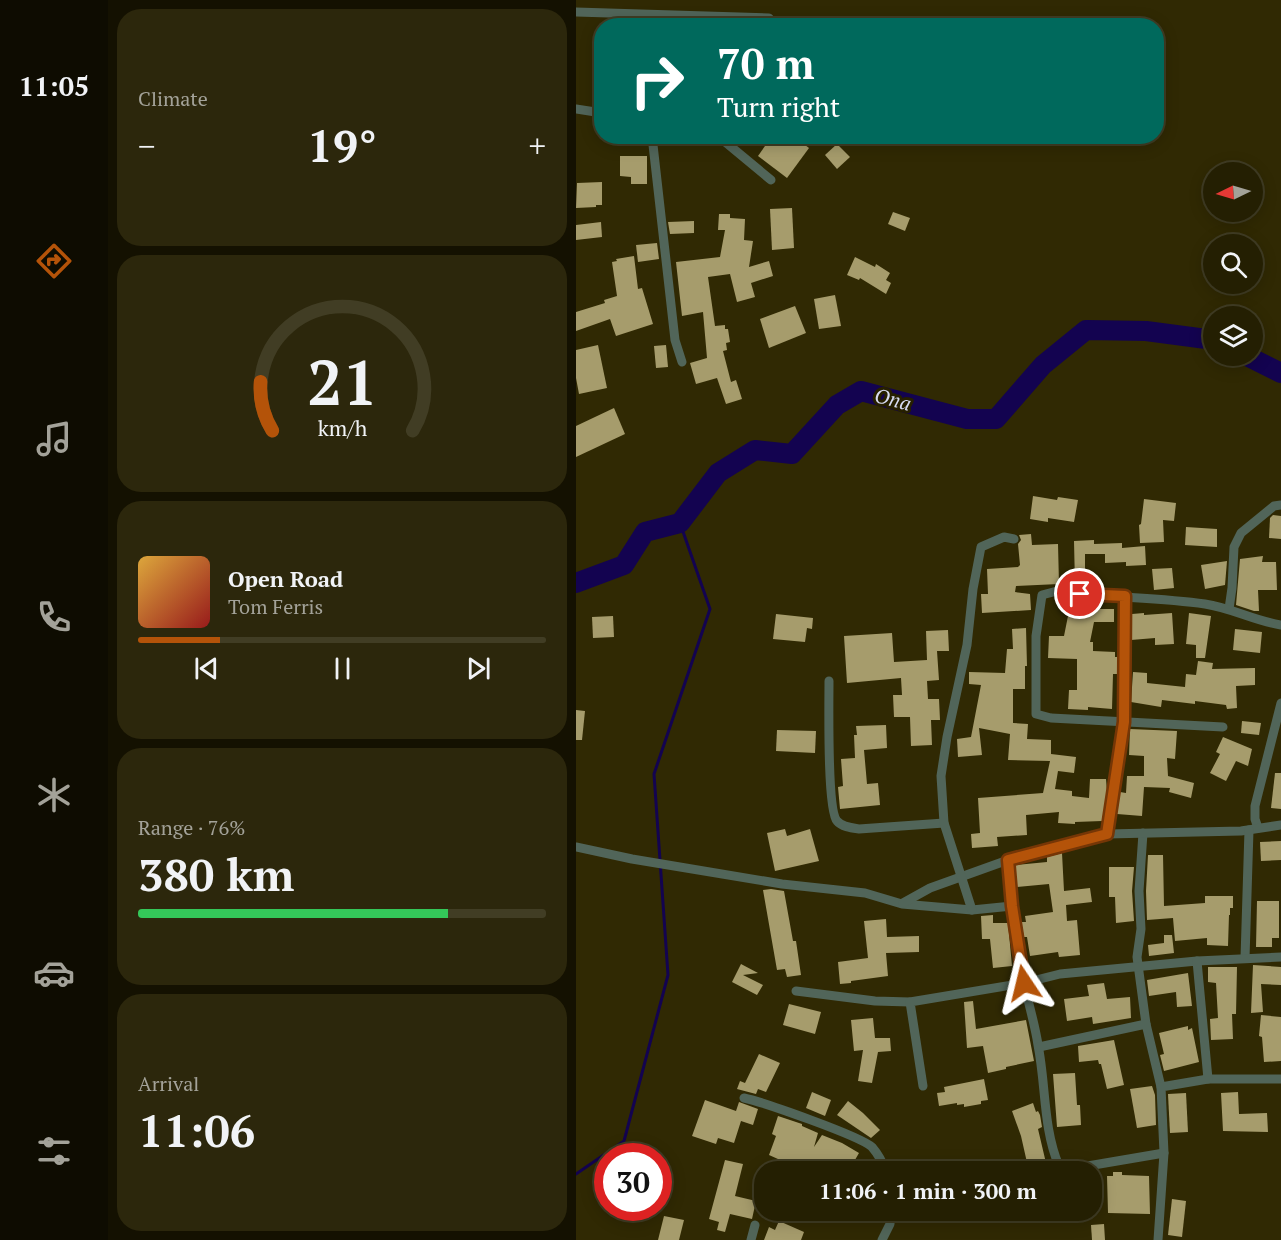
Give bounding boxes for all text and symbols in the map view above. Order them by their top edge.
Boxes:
text: 70 m [717,35,815,91]
icon: right [618,42,696,120]
text: 11:05 [19,68,89,104]
text: Climate [138,85,208,112]
text: Turn right [717,89,840,125]
text: 19° [307,115,377,175]
text: − [138,124,156,167]
text: + [528,124,546,167]
north arrow [1203,162,1263,222]
map controls [1203,162,1263,366]
button: search [1203,234,1263,294]
icon: directions [33,240,75,282]
button: layers [1203,306,1263,366]
text: 21 [307,340,377,423]
water label: Ona [872,381,914,417]
text: km/h [317,414,367,442]
icon: music [33,418,75,460]
text: Open Road [228,564,343,593]
pin [1054,568,1105,619]
icon: arrive [1063,577,1096,610]
text: Tom Ferris [228,593,323,620]
icon: phone [33,596,75,638]
icon: previous [190,652,223,685]
icon: pause [326,652,359,685]
icon: next [462,652,495,685]
icon: climate [33,774,75,816]
text: Range · 76% [138,814,245,841]
text: 380 km [138,844,294,904]
position arrow [992,951,1056,1015]
icon: car [33,952,75,994]
text: Arrival [138,1070,199,1097]
text: 11:06 [138,1100,255,1160]
icon: filters [33,1130,75,1172]
speed limit sign: 30 [594,1143,672,1221]
text: 11:06 · 1 min · 300 m [819,1176,1037,1205]

